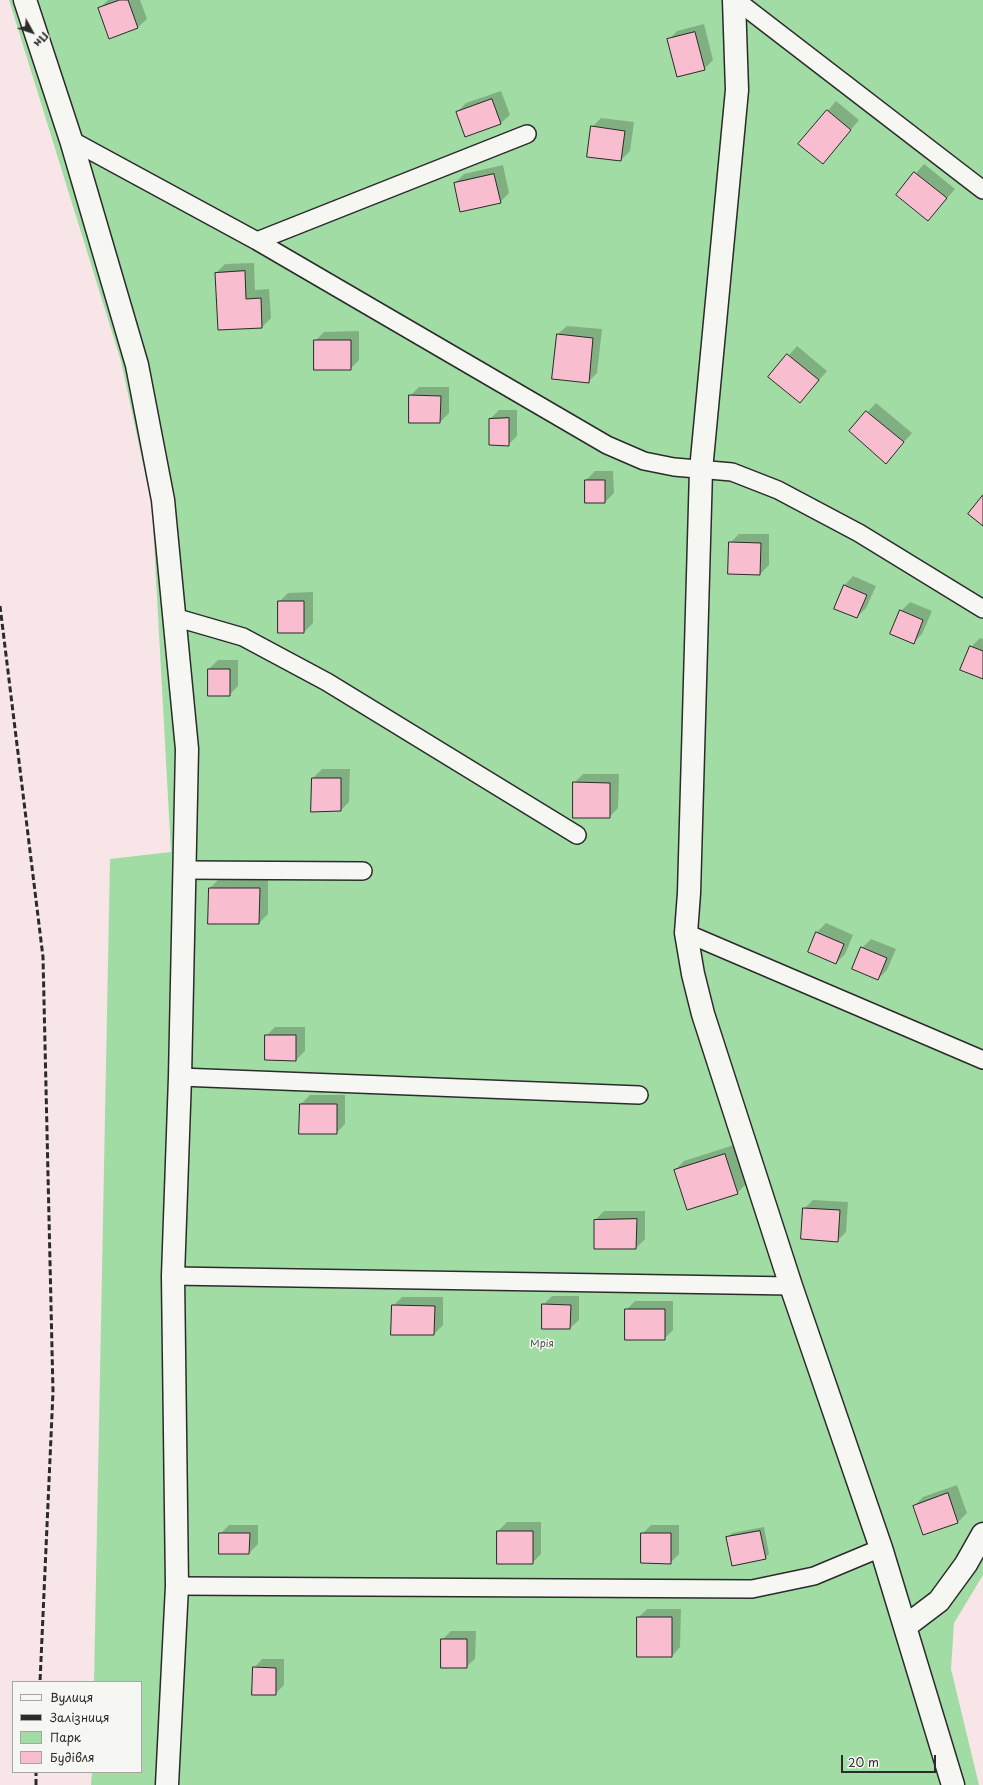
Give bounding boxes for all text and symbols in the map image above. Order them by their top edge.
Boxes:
north arrow [12,12,52,52]
text: Пн [30,28,53,52]
park label: Мрія [530,1338,554,1350]
legend [12,1681,142,1773]
text: Вулиця [50,1688,93,1706]
text: Залізниця [50,1708,109,1726]
text: Парк [50,1728,81,1746]
scale bar [843,1747,938,1773]
text: Будівля [50,1748,95,1766]
text: 20 m [848,1753,879,1771]

